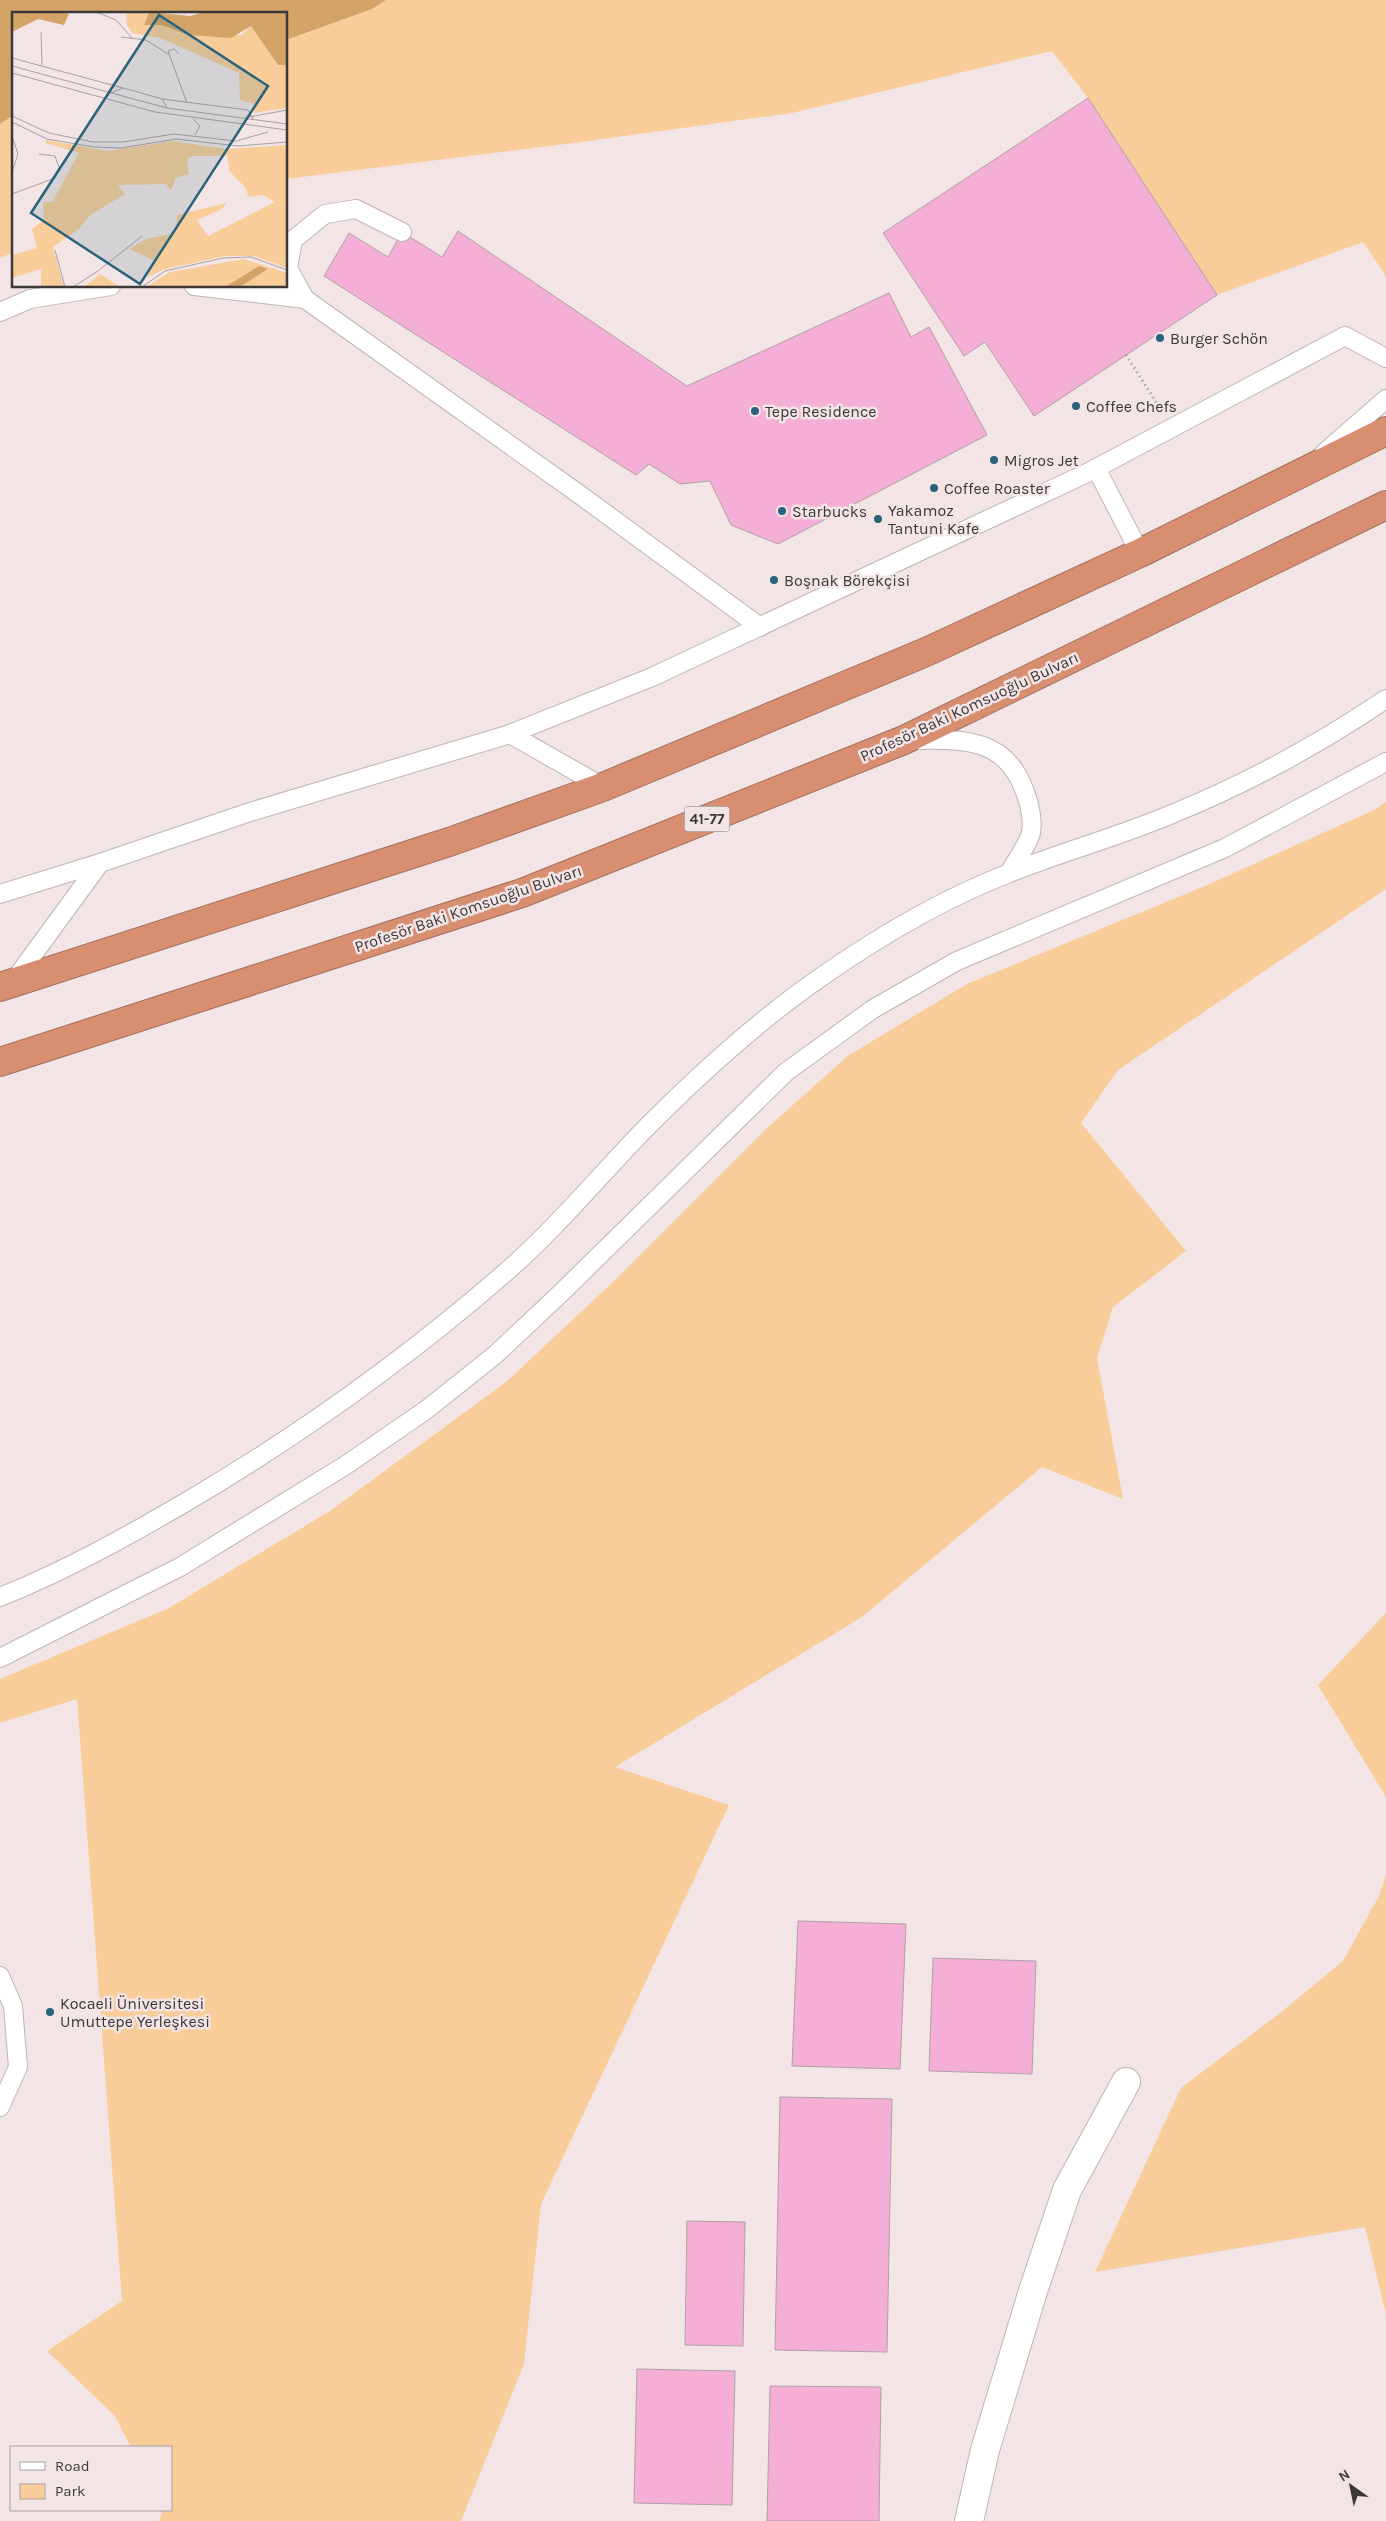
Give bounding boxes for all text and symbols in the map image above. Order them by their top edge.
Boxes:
inset map [12,12,288,288]
place label: Burger Schön [1170,329,1268,348]
marker: Burger Schön [1154,332,1166,344]
place label: Coffee Chefs [1086,397,1177,416]
marker: Coffee Chefs [1070,400,1082,412]
place label: Tepe Residence [765,402,876,421]
marker: Tepe Residence [749,405,761,417]
place label: Migros Jet [1004,451,1079,470]
marker: Migros Jet [988,454,1000,466]
place label: Coffee Roaster [944,479,1050,498]
marker: Coffee Roaster [928,482,940,494]
place label: Yakamoz Tantuni Kafe [888,501,979,538]
place label: Starbucks [792,502,867,521]
marker: Starbucks [776,505,788,517]
marker: Yakamoz Tantuni Kafe [872,513,884,525]
place label: Boşnak Börekçisi [784,571,910,590]
marker: Boşnak Börekçisi [768,574,780,586]
street label: Profesör Baki Komsuoğlu Bulvarı [857,647,1082,766]
road number: 41-77 [684,806,730,832]
street label: Profesör Baki Komsuoğlu Bulvarı [352,861,584,956]
place label: Kocaeli Üniversitesi Umuttepe Yerleşkesi [60,1994,210,2031]
marker: Kocaeli Üniversitesi Umuttepe Yerleşkesi [44,2006,56,2018]
legend [10,2446,172,2511]
text: Road [55,2457,90,2475]
north arrow [1326,2461,1376,2511]
text: N [1335,2466,1353,2485]
text: Park [55,2482,85,2500]

